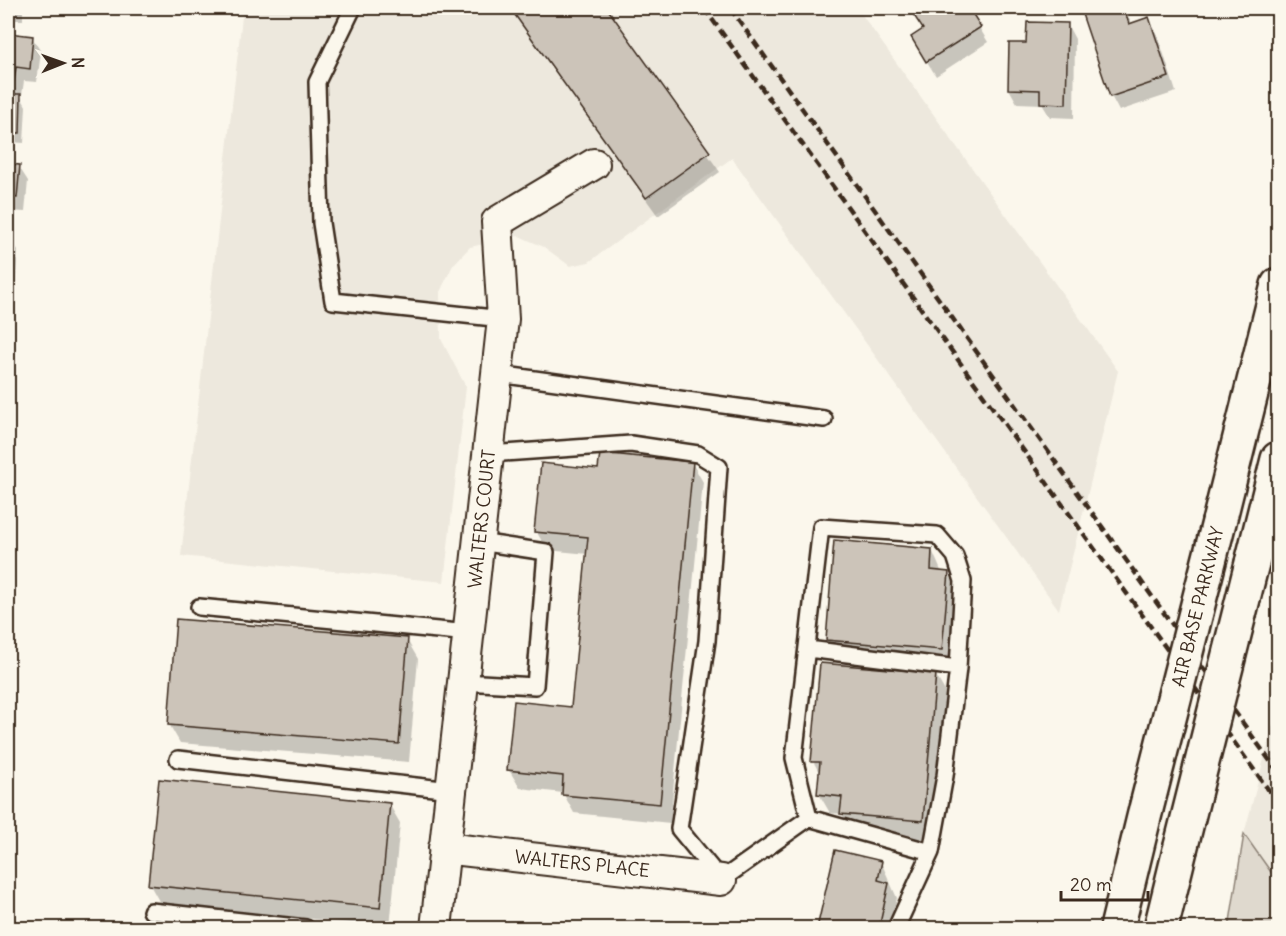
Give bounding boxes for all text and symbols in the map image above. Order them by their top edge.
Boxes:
north arrow [33,33,93,93]
text: N [68,57,88,68]
street label: WALTERS COURT [463,448,500,590]
street label: AIR BASE PARKWAY [1166,524,1229,689]
street label: WALTERS PLACE [513,845,651,882]
scale bar [1061,864,1148,902]
text: 20 m [1070,873,1112,896]

